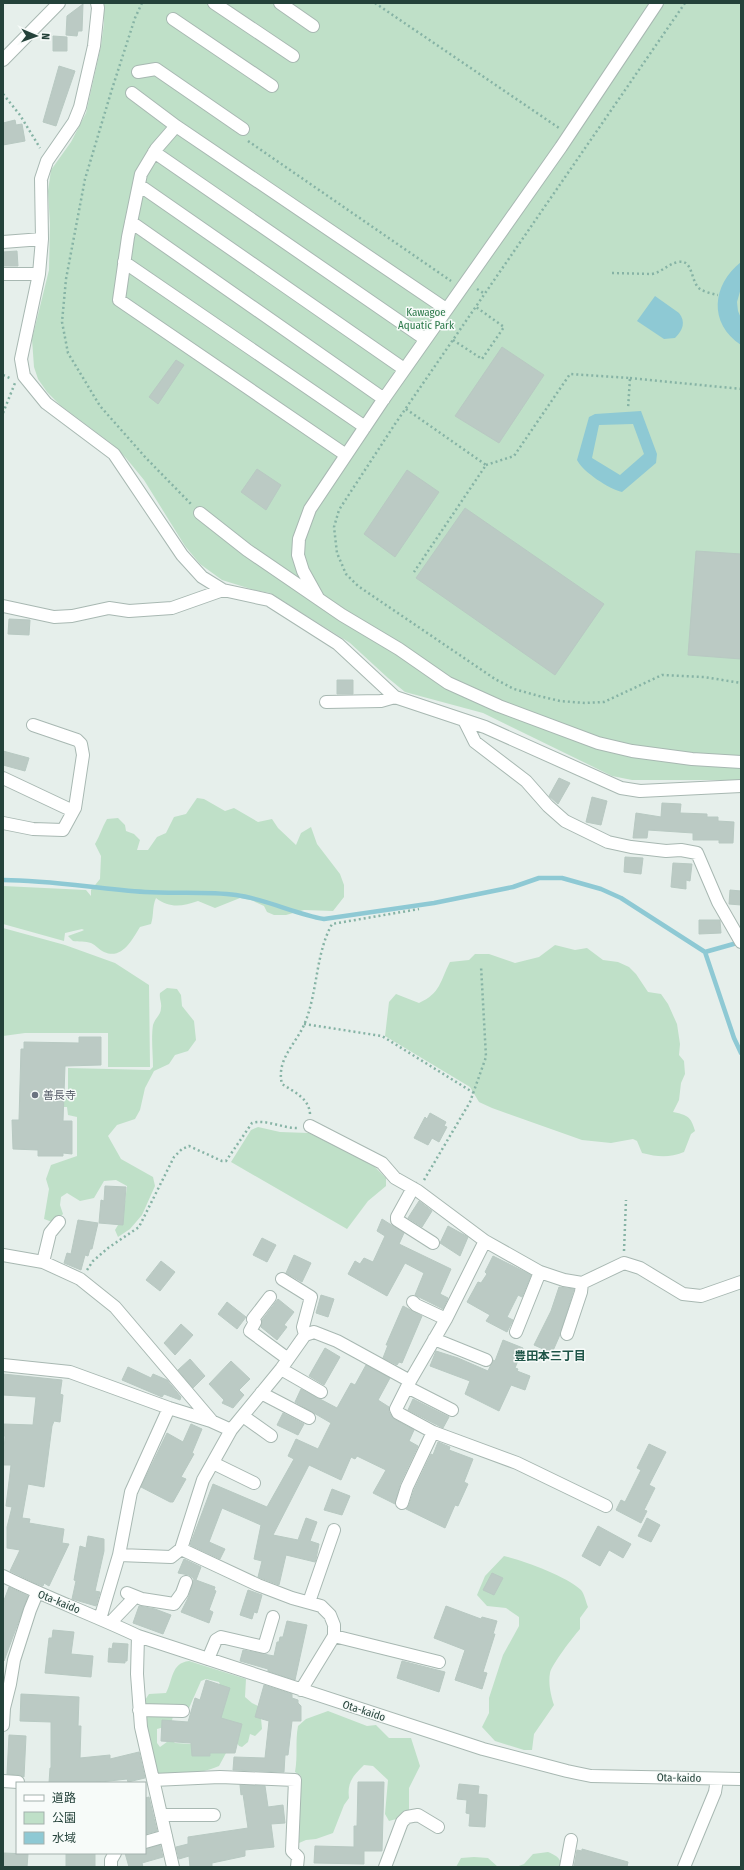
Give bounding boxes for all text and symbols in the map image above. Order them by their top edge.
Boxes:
north arrow [16,16,56,56]
text: N [39,33,52,40]
park label: Kawagoe Aquatic Park [398,306,455,332]
place label: 善長寺 [43,1089,76,1102]
marker: 善長寺 [30,1090,40,1100]
district label: 豊田本三丁目 [514,1349,586,1363]
street label: Ota-kaido [36,1588,82,1616]
street label: Ota-kaido [341,1698,387,1724]
street label: Ota-kaido [657,1771,702,1785]
legend [16,1782,146,1854]
text: 道路 [52,1791,76,1805]
text: 公園 [52,1811,76,1825]
text: 水域 [52,1831,76,1845]

